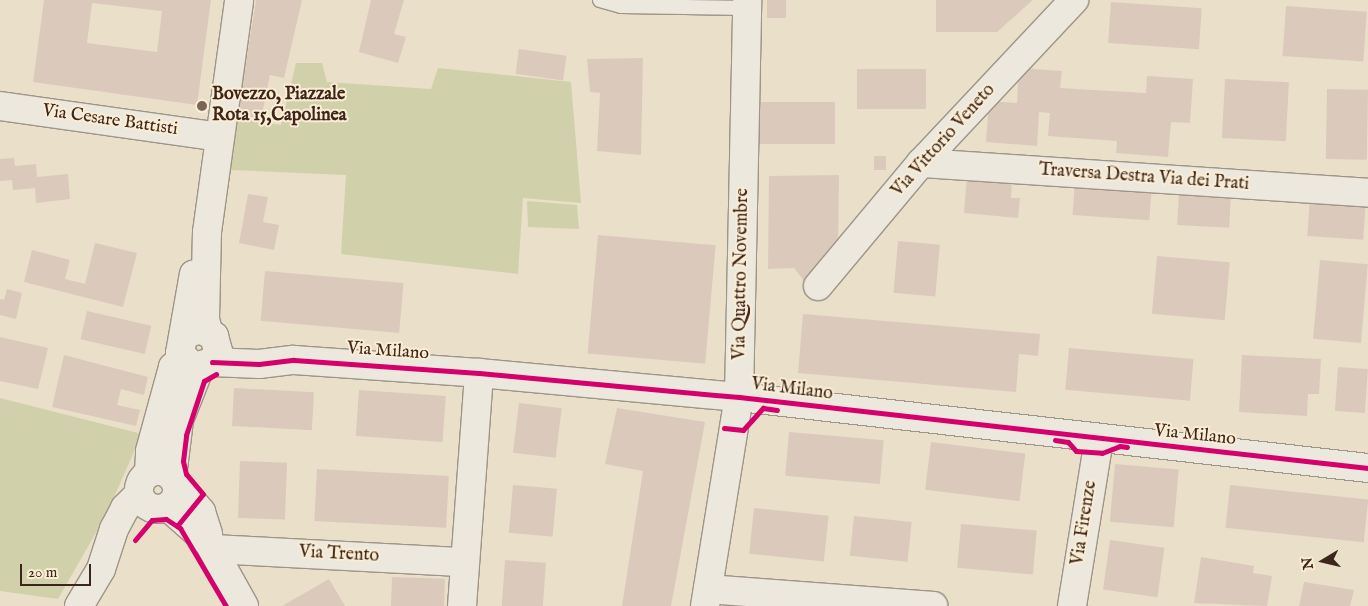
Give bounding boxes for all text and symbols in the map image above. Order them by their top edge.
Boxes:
street label: Via Vittorio Veneto [888,80,1000,202]
place label: Bovezzo, Piazzale Rota 15,Capolinea [212,85,347,128]
marker: Bovezzo, Piazzale Rota 15,Capolinea [196,100,208,112]
street label: Via Cesare Battisti [41,101,179,141]
street label: Traversa Destra Via dei Prati [1038,160,1250,196]
street label: Via Quattro Novembre [730,188,754,360]
street label: Via Milano [346,338,430,366]
street label: Via Milano [750,374,834,406]
street label: Via Milano [1153,421,1237,451]
street label: Via Firenze [1068,479,1102,567]
north arrow [1298,536,1348,586]
street label: Via Trento [298,542,380,568]
scale bar [22,554,94,586]
text: N [1298,556,1318,571]
text: 20 m [28,563,57,582]

